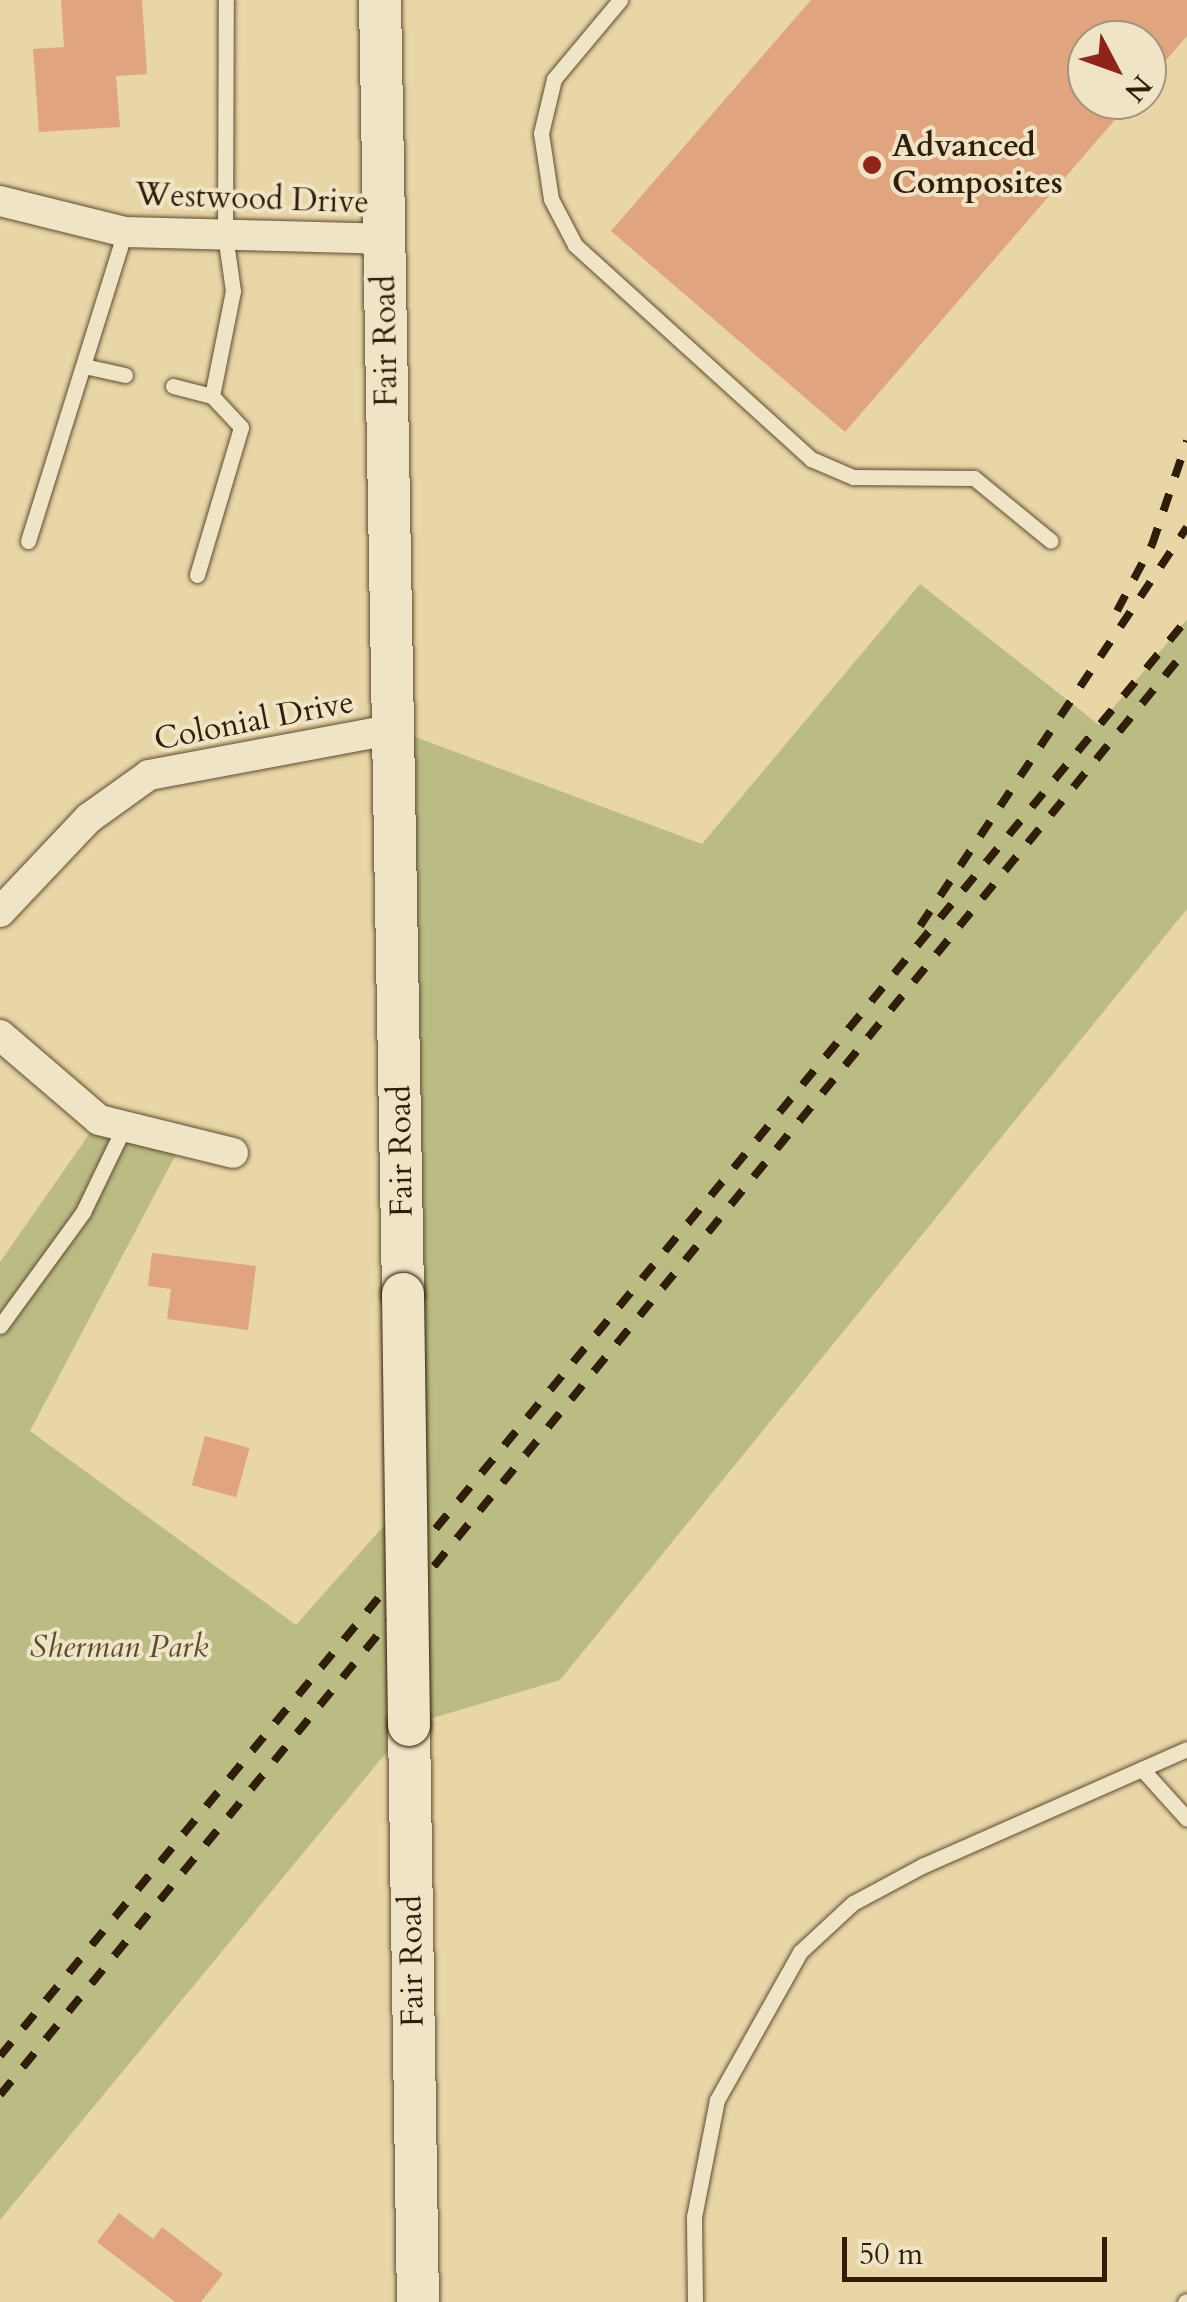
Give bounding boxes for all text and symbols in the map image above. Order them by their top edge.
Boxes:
north arrow [1067,20,1167,120]
text: N [1116,67,1160,110]
place label: Advanced Composites [892,128,1063,203]
marker: Advanced Composites [861,154,883,176]
street label: Westwood Drive [134,176,370,222]
street label: Fair Road [366,275,406,407]
street label: Colonial Drive [151,683,357,759]
street label: Fair Road [381,1085,421,1217]
park label: Sherman Park [30,1628,208,1666]
street label: Fair Road [392,1895,432,2027]
scale bar [847,2217,1112,2279]
text: 50 m [859,2234,923,2275]

